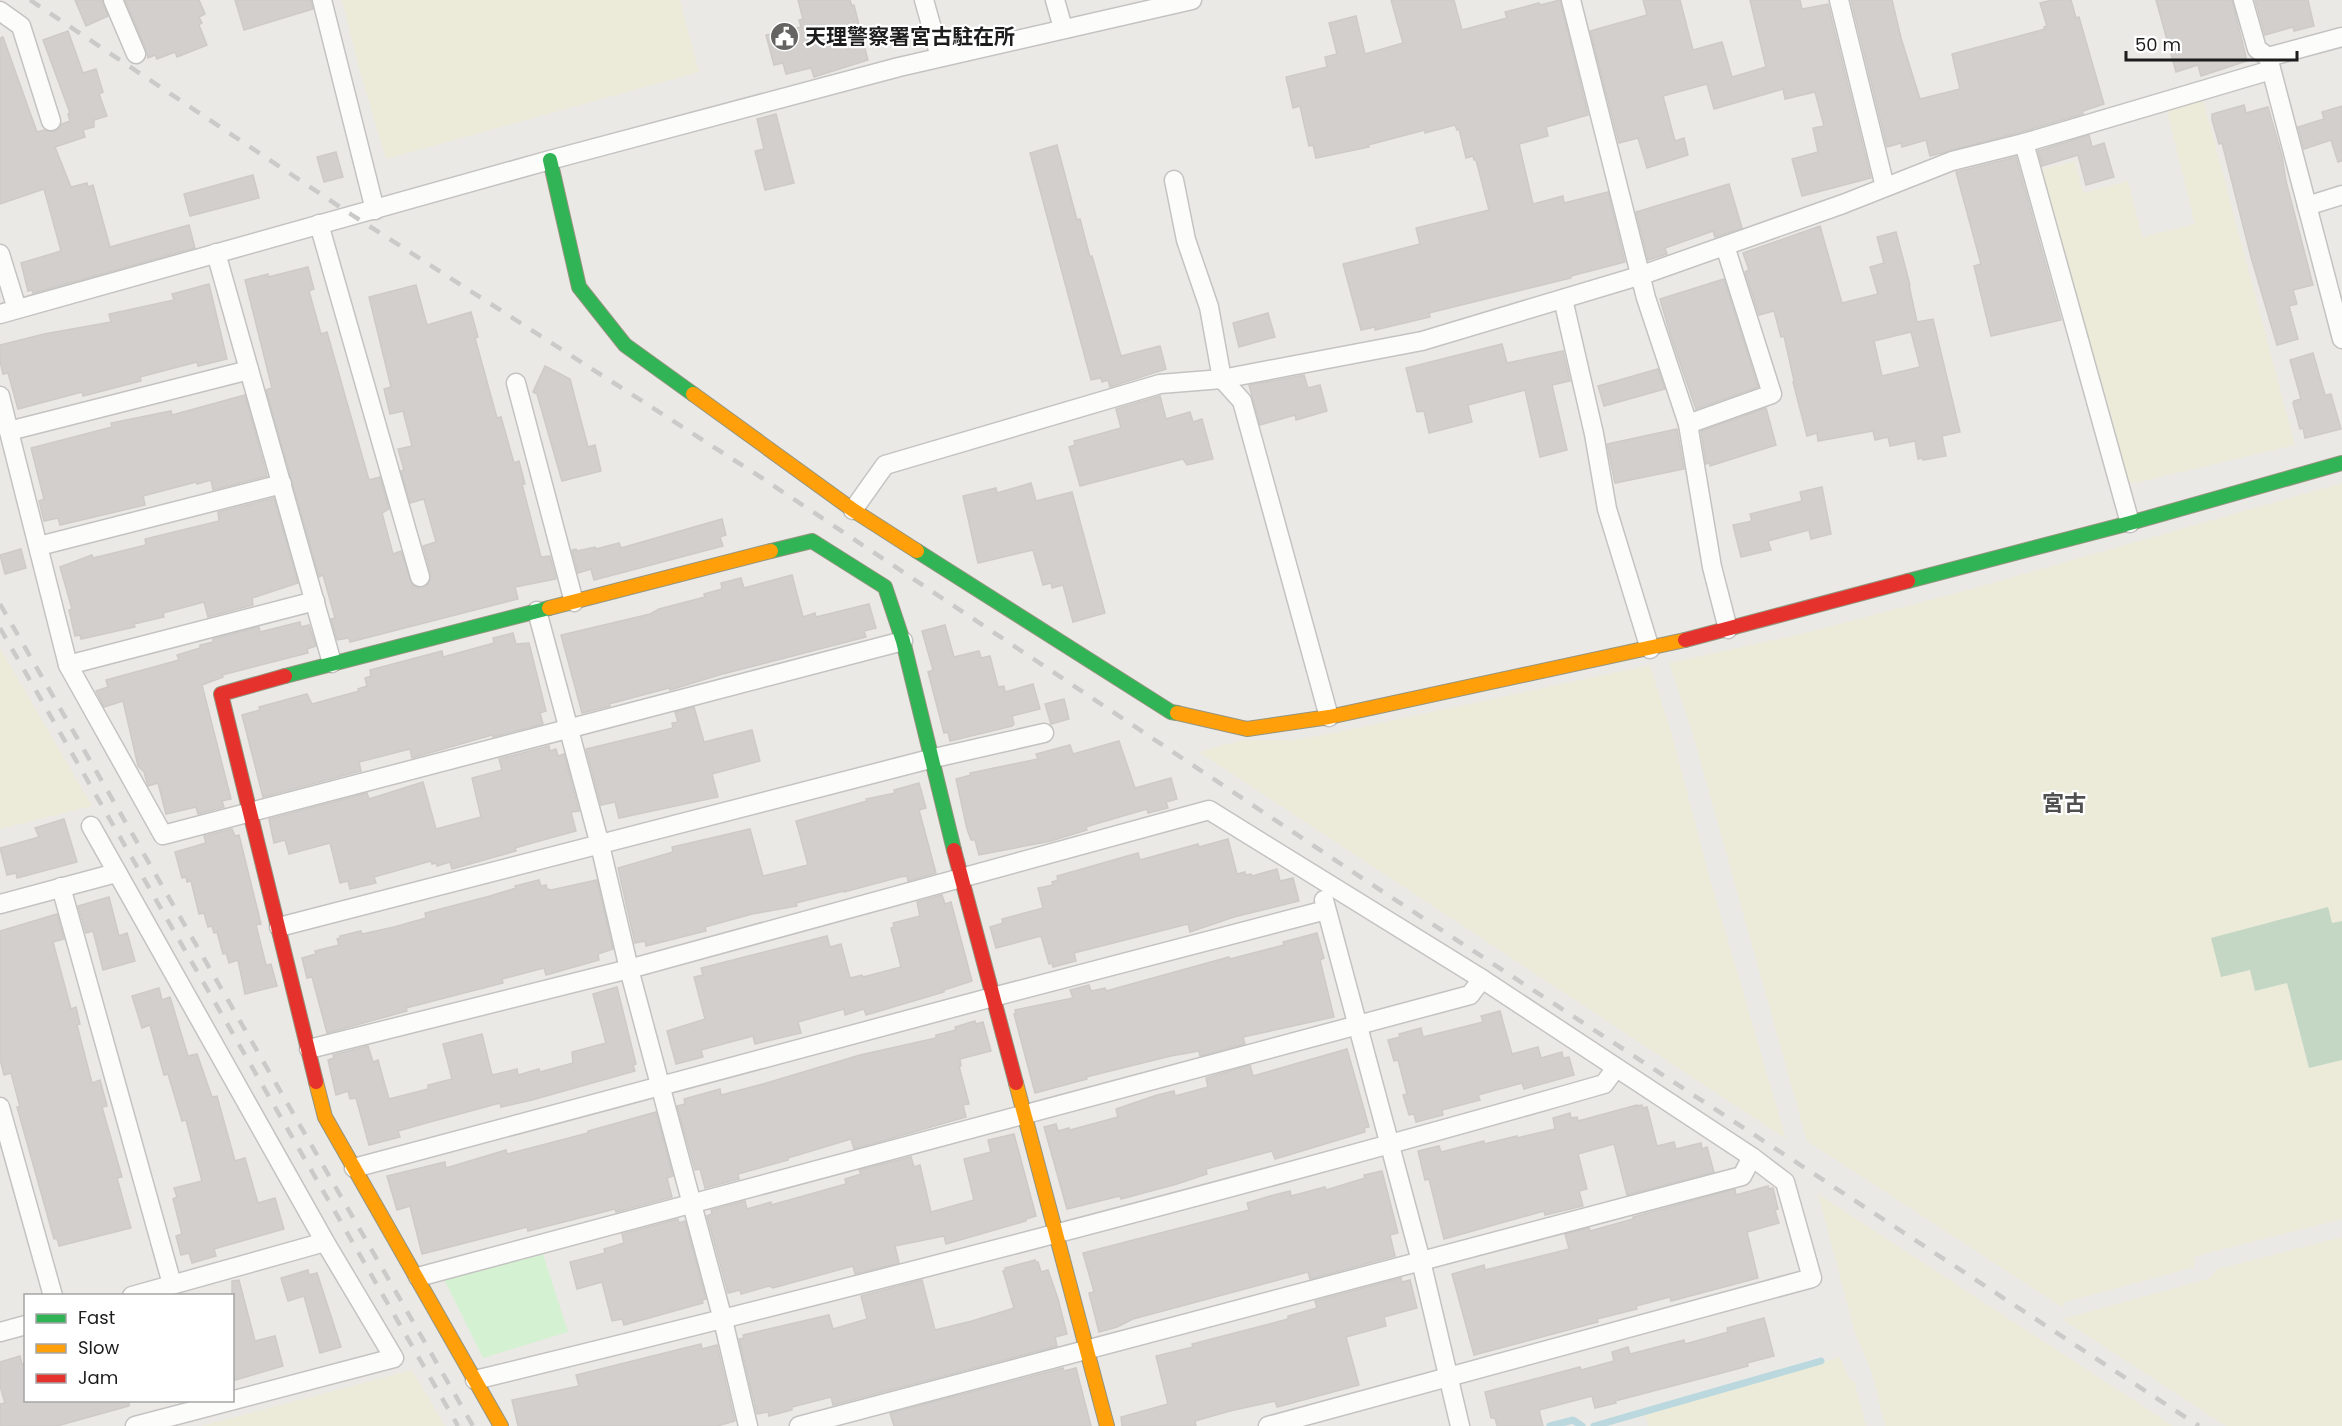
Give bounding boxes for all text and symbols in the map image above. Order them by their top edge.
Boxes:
public building icon: 天理警察署宮古駐在所 [768,21,800,53]
place label: 天理警察署宮古駐在所 [805,22,1015,51]
scale bar [2126,24,2297,62]
text: 50 m [2135,32,2181,57]
district label: 宮古 [2042,788,2086,819]
legend [24,1294,234,1402]
text: Fast [78,1305,115,1330]
text: Slow [78,1335,120,1360]
text: Jam [78,1365,118,1390]

